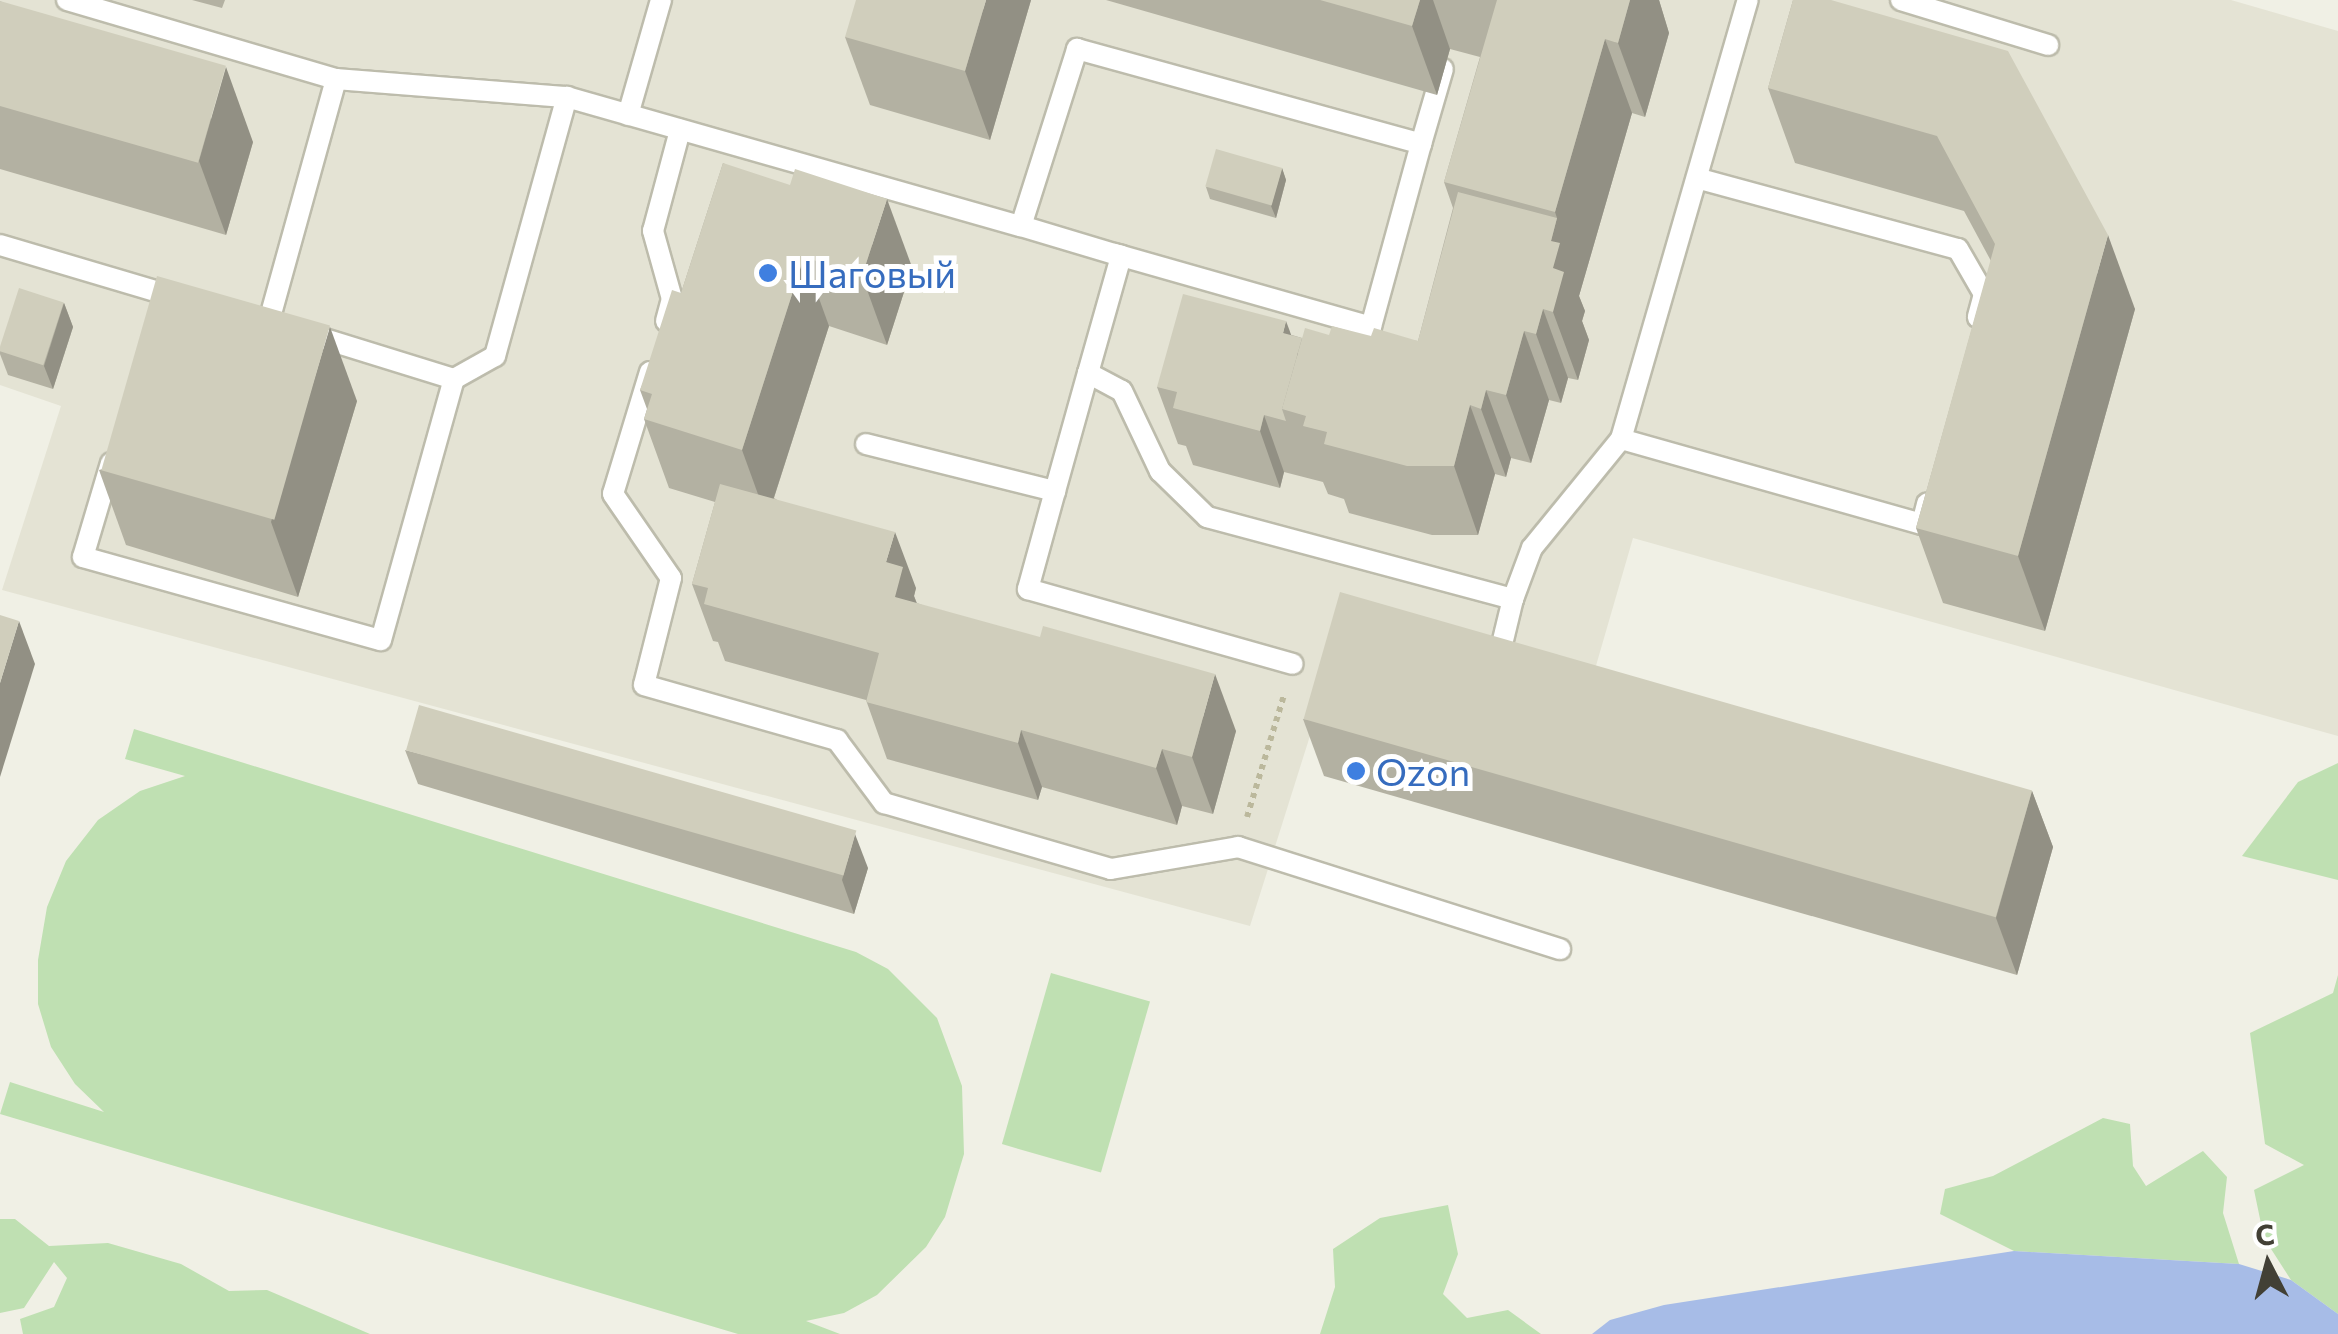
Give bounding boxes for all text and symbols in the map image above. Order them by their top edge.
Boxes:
place label: Шаговый [788,250,956,296]
marker: Шаговый [757,262,779,284]
place label: Ozon [1376,748,1470,794]
marker: Ozon [1345,760,1367,782]
north arrow [2218,1214,2318,1314]
text: С [2254,1216,2276,1252]

